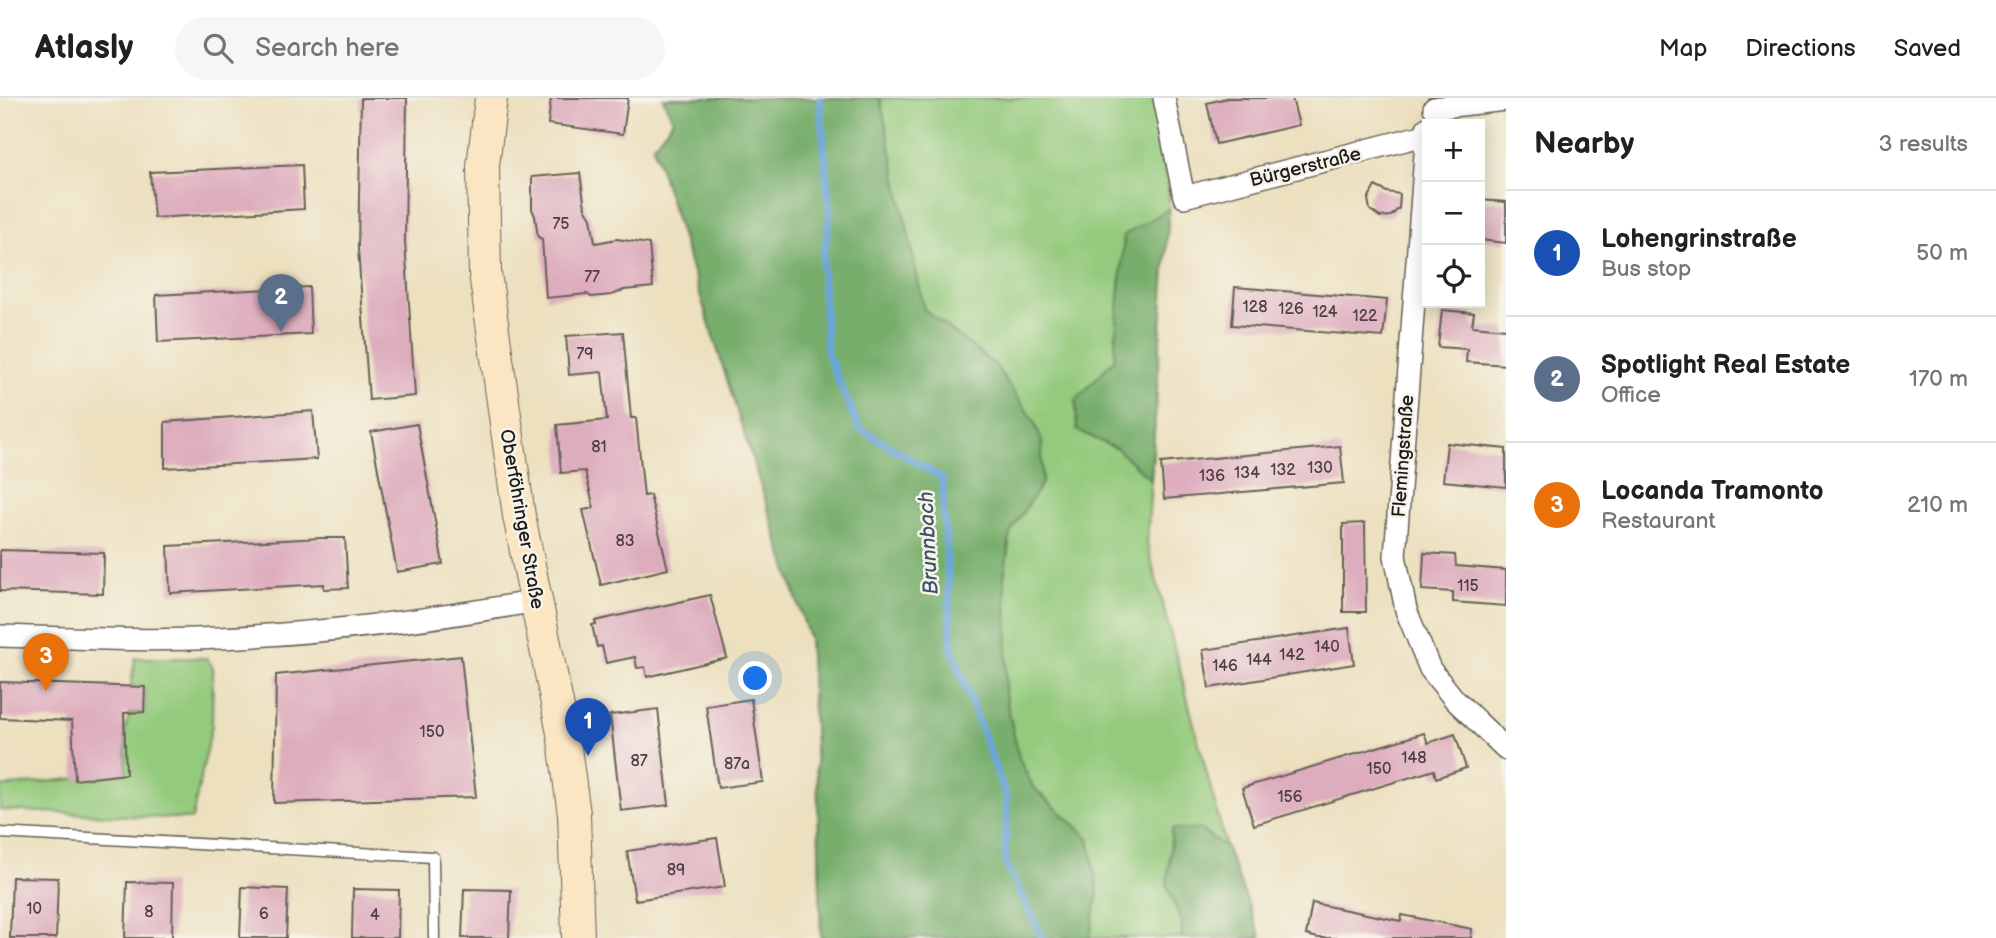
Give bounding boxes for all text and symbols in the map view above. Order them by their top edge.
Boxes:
search box [175,17,665,80]
text: Atlasly [35,28,133,68]
icon: search [199,29,237,67]
text: Search here [255,33,399,64]
text: Map [1659,34,1707,63]
text: Directions [1745,34,1856,63]
text: Saved [1894,34,1961,63]
map controls [1422,119,1485,308]
button: + [1422,119,1485,182]
text: Nearby [1534,126,1634,162]
text: 3 results [1879,130,1968,158]
street label: Bürgerstraße [1247,143,1363,192]
button: − [1422,182,1485,245]
house number: 75 [552,215,570,234]
text: Lohengrinstraße [1601,224,1797,255]
text: 1 [1552,239,1562,267]
text: 50 m [1916,239,1968,267]
button: locate [1422,245,1485,308]
text: Bus stop [1601,255,1691,283]
house number: 77 [584,268,600,287]
pin: 2 [258,274,304,332]
house number: 128 [1243,298,1267,317]
house number: 126 [1278,300,1304,319]
house number: 124 [1312,303,1338,322]
house number: 122 [1352,307,1378,326]
house number: 79 [576,345,594,364]
text: Spotlight Real Estate [1601,350,1850,381]
text: 2 [1550,365,1564,393]
text: 170 m [1909,365,1968,393]
text: Office [1601,381,1661,409]
street label: Flemingstraße [1388,394,1419,518]
street label: Oberföhringer Straße [494,428,549,611]
house number: 81 [591,438,607,457]
house number: 130 [1307,459,1333,478]
house number: 132 [1270,461,1296,480]
house number: 134 [1234,464,1260,483]
house number: 136 [1199,467,1225,486]
text: Locanda Tramonto [1601,476,1824,507]
water label: Brunnbach [913,490,944,595]
text: 3 [1550,491,1564,519]
text: 210 m [1907,491,1968,519]
text: Restaurant [1601,507,1715,535]
house number: 83 [615,532,635,551]
house number: 115 [1457,577,1479,596]
pin: 3 [23,633,69,691]
house number: 140 [1314,638,1340,657]
house number: 142 [1279,646,1305,665]
house number: 144 [1246,651,1272,670]
house number: 146 [1212,657,1238,676]
your location [738,661,772,695]
pin: 1 [565,698,611,756]
house number: 150 [420,723,444,742]
house number: 148 [1401,749,1427,768]
house number: 87 [630,752,648,771]
house number: 87a [724,755,750,774]
house number: 150 [1367,760,1391,779]
house number: 156 [1277,788,1303,807]
house number: 89 [667,861,685,880]
house number: 10 [26,900,42,919]
house number: 8 [144,903,154,922]
house number: 6 [259,905,269,924]
house number: 4 [370,906,380,925]

